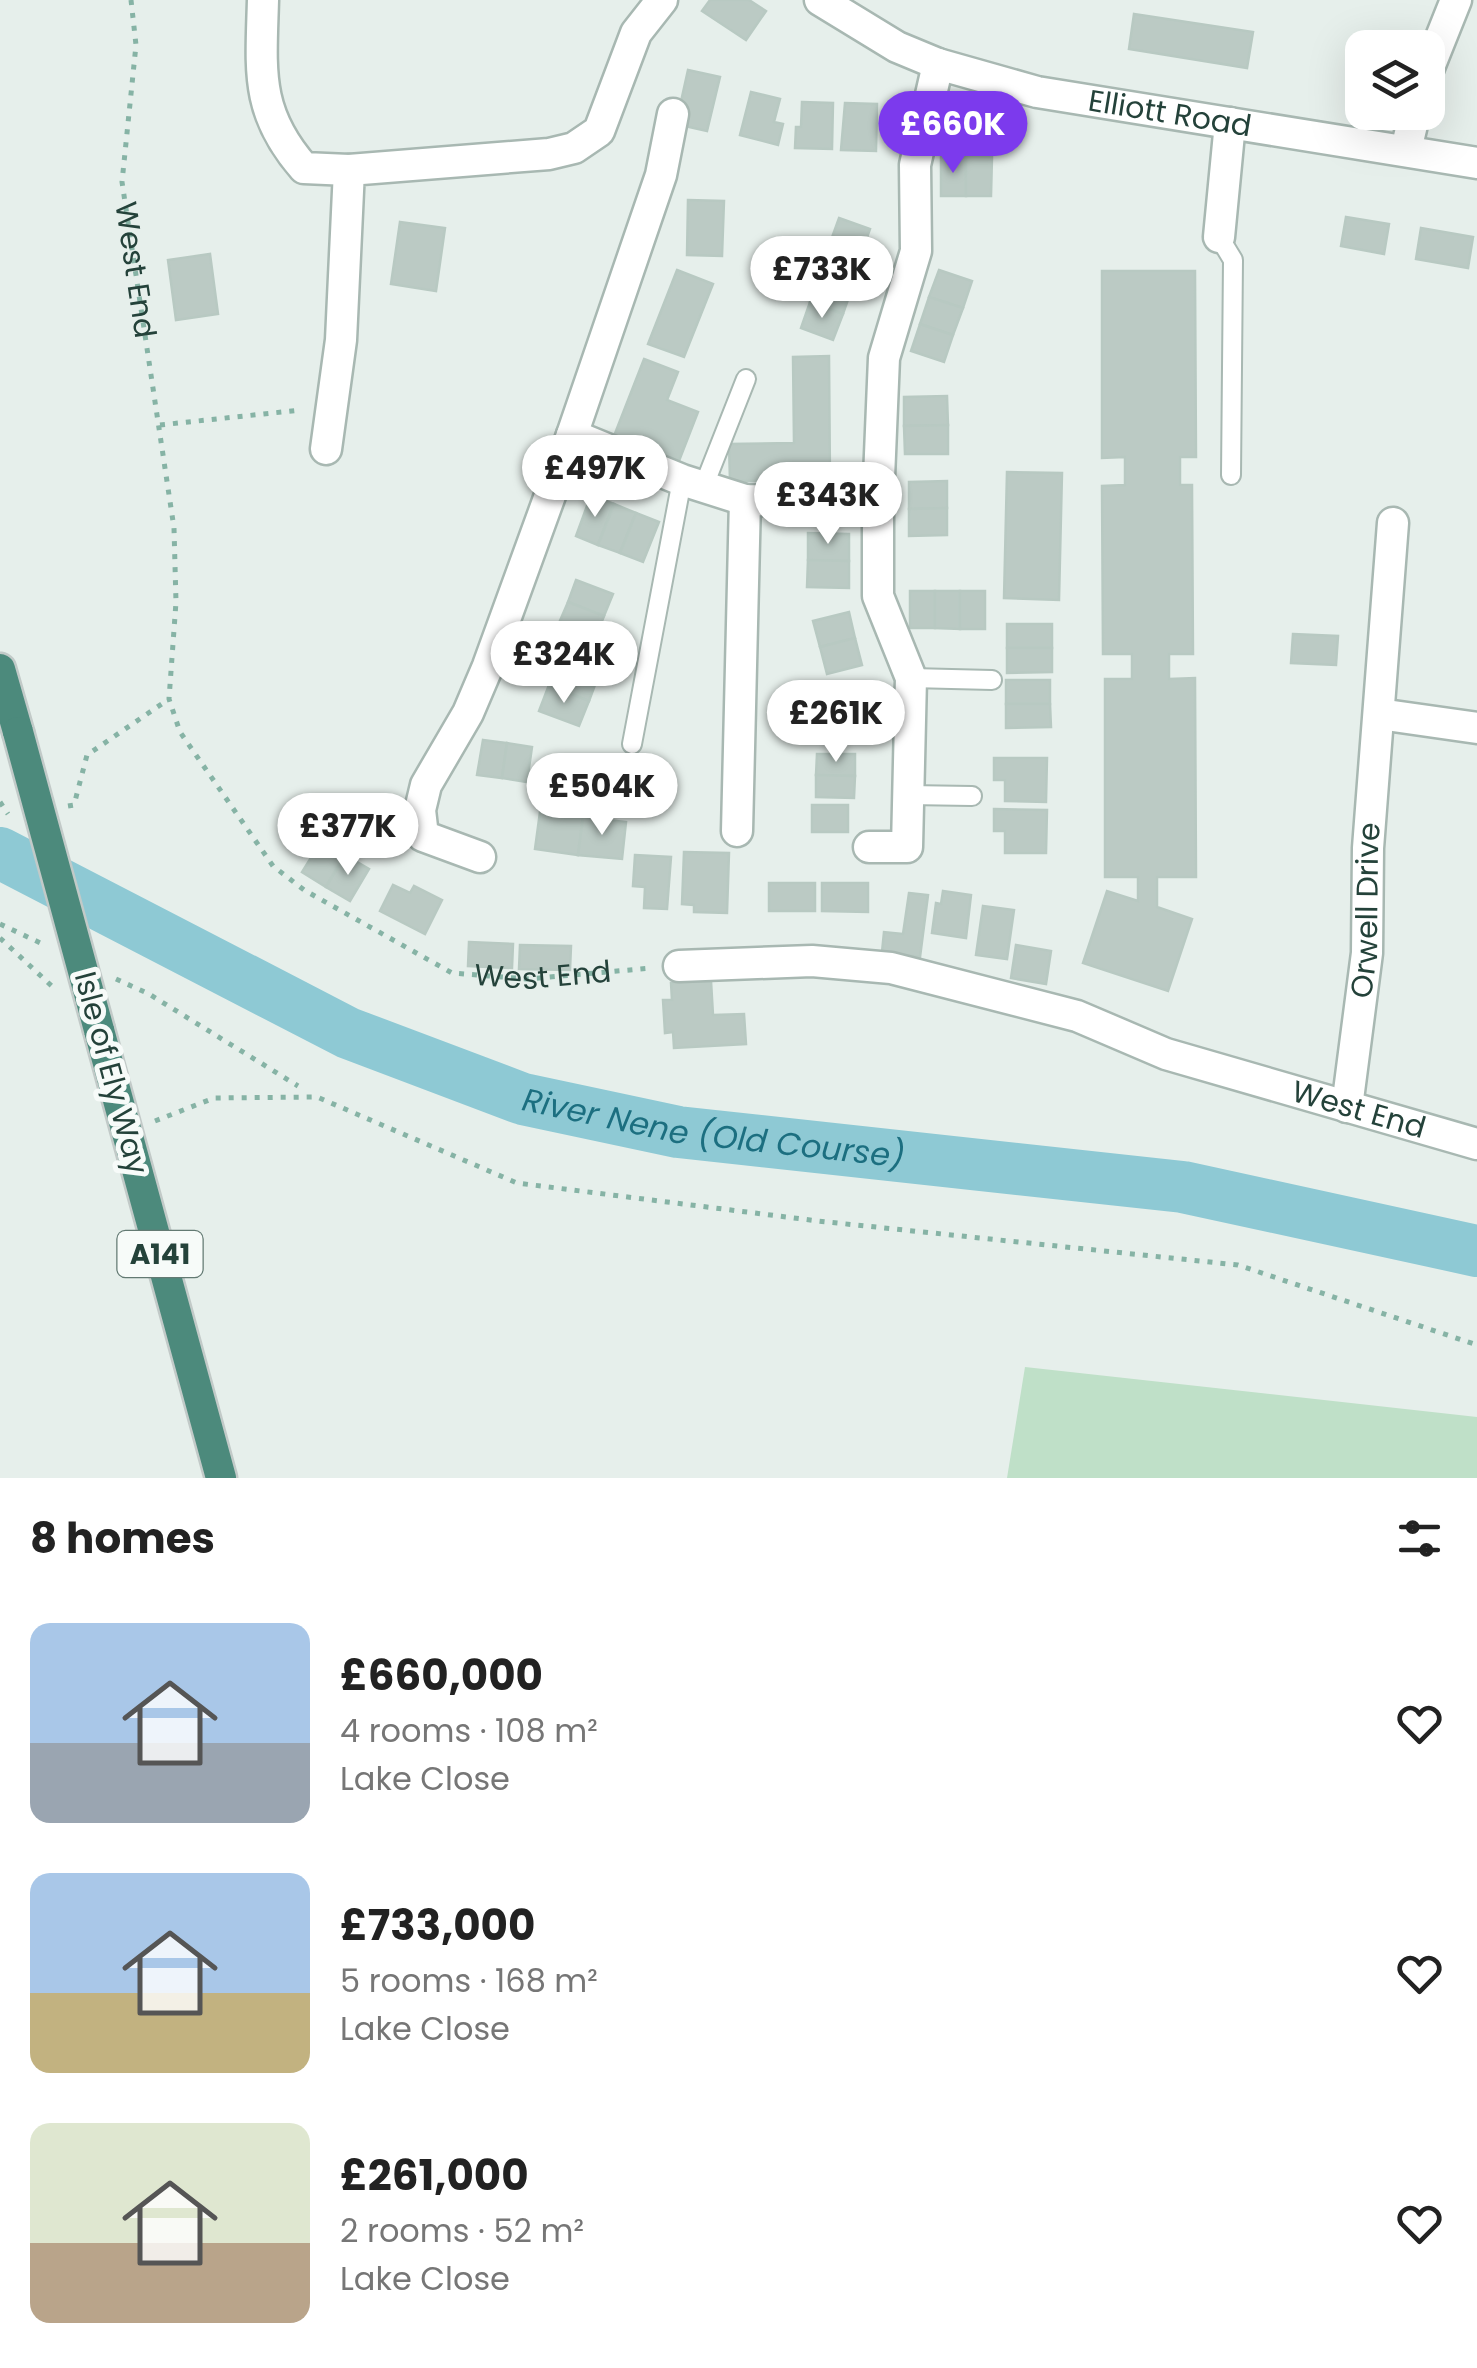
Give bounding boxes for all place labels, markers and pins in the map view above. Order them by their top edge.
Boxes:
pin: £660K [883,91,1023,176]
pin: £733K [752,236,892,321]
pin: £497K [525,435,665,520]
pin: £343K [758,462,898,547]
pin: £324K [494,621,634,706]
pin: £261K [766,680,906,765]
pin: £504K [532,753,672,838]
pin: £377K [278,793,418,878]

